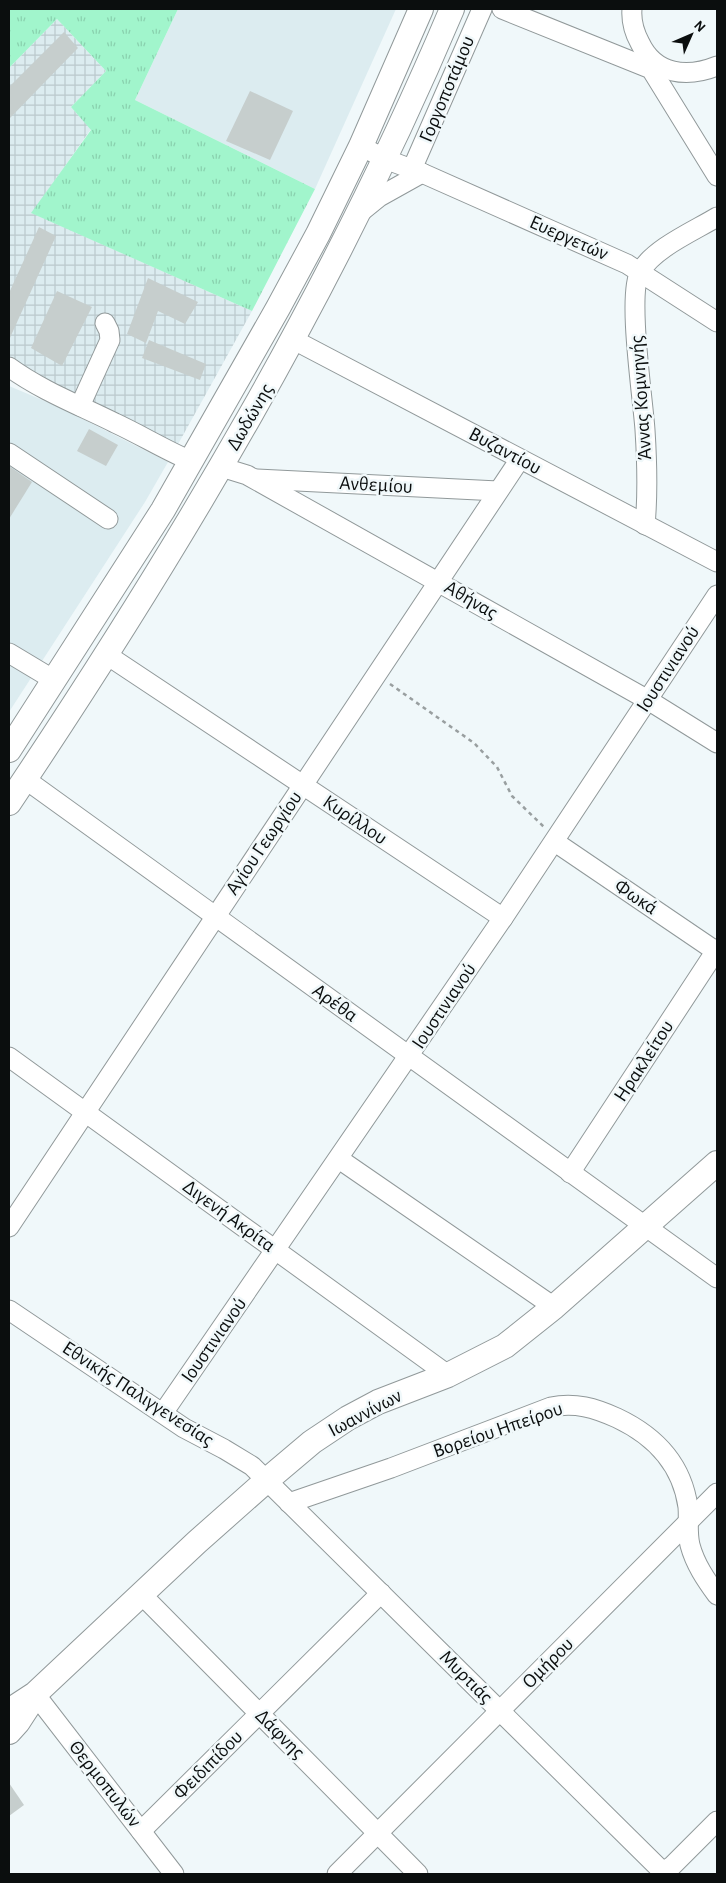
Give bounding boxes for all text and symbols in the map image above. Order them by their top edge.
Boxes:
north arrow [666,10,716,60]
text: N [691,18,708,35]
street label: Γοργοποτάμου [416,33,478,145]
street label: Ευεργετών [527,212,611,264]
street label: Άννας Κομνηνής [627,334,655,461]
street label: Δωδώνης [223,380,277,454]
street label: Βυζαντίου [466,424,544,478]
street label: Ανθεμίου [339,473,413,497]
street label: Αθήνας [441,577,501,623]
street label: Ιουστινιανού [633,622,703,716]
street label: Αγίου Γεωργίου [222,788,306,898]
street label: Κυρίλλου [319,791,391,849]
street label: Φωκά [611,875,661,919]
street label: Ιουστινιανού [408,960,480,1052]
street label: Αρέθα [309,980,361,1026]
street label: Ηρακλείτου [610,1017,678,1105]
street label: Διγενή Ακρίτα [179,1176,279,1256]
street label: Ιουστινιανού [178,1294,250,1386]
street label: Εθνικής Παλιγγενεσίας [59,1338,217,1450]
street label: Ιωαννίνων [325,1385,405,1441]
street label: Βορείου Ηπείρου [431,1398,565,1462]
street label: Ομήρου [519,1634,577,1692]
street label: Μυρτιάς [436,1647,497,1708]
street label: Δάφνης [252,1706,309,1763]
street label: Φειδιπίδου [169,1726,247,1804]
street label: Θερμοπυλών [65,1737,145,1831]

